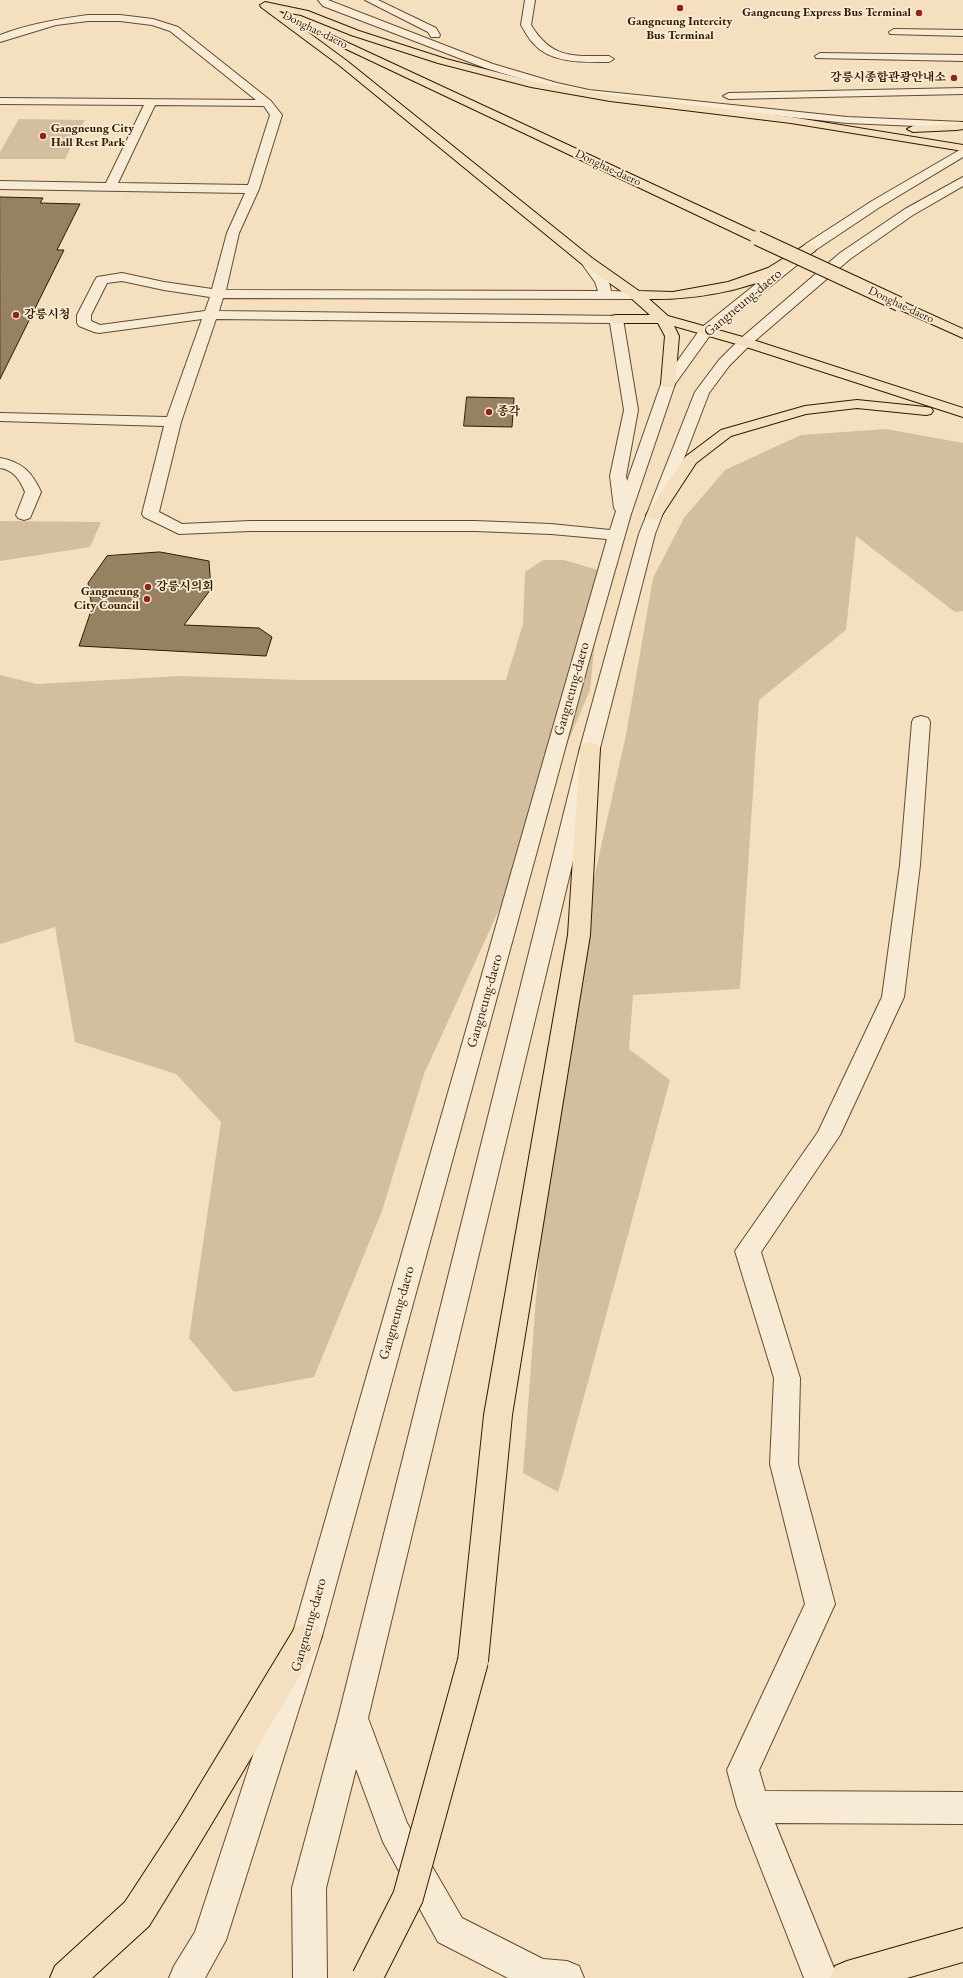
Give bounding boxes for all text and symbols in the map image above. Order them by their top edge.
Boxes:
marker: Gangneung Intercity Bus Terminal [675,3,685,13]
place label: Gangneung Express Bus Terminal [742,6,911,20]
street label: Donghae-daero [280,8,350,52]
marker: Gangneung Express Bus Terminal [914,8,924,18]
place label: Gangneung Intercity Bus Terminal [628,15,732,43]
place label: 강릉시종합관광안내소 [830,71,946,85]
marker: 강릉시종합관광안내소 [949,73,959,83]
place label: Gangneung City Hall Rest Park [51,122,134,150]
marker: Gangneung City Hall Rest Park [38,131,48,141]
street label: Donghae-daero [573,146,643,190]
street label: Gangneung-daero [701,266,785,340]
street label: Donghae-daero [866,283,936,327]
place label: 강릉시청 [24,308,70,322]
marker: 강릉시청 [11,310,21,320]
place label: 종각 [497,405,520,419]
marker: 종각 [484,407,494,417]
place label: 강릉시의회 [156,580,214,594]
marker: 강릉시의회 [143,582,153,592]
place label: Gangneung City Council [74,585,139,613]
marker: Gangneung City Council [142,594,152,604]
street label: Gangneung-daero [551,640,593,738]
street label: Gangneung-daero [464,952,506,1050]
street label: Gangneung-daero [376,1264,418,1362]
street label: Gangneung-daero [288,1576,330,1674]

